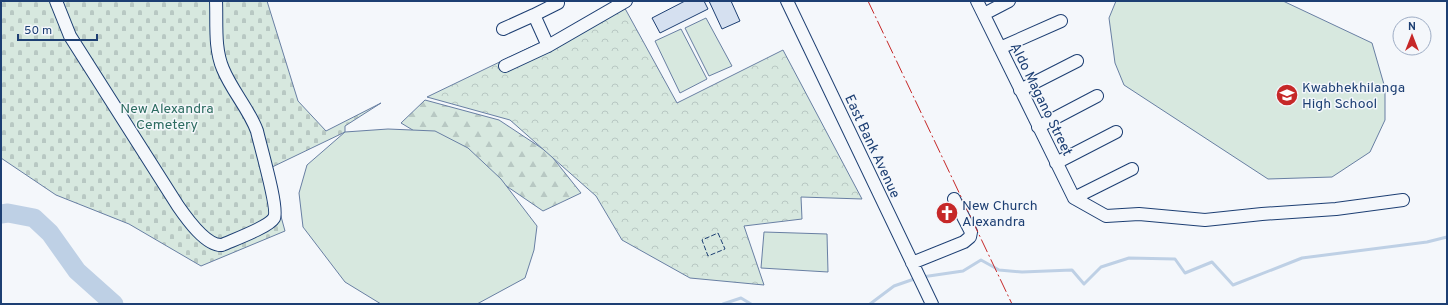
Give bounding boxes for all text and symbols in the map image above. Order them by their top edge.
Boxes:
scale bar [18,16,97,42]
north arrow [1392,16,1432,56]
text: N [1408,20,1416,34]
text: 50 m [24,23,52,39]
street label: Aldo Magano Street [1006,40,1075,159]
place label: Kwabhekhilanga High School [1302,80,1405,113]
school or university icon: Kwabhekhilanga High School [1274,82,1300,108]
street label: East Bank Avenue [840,92,903,201]
park label: New Alexandra Cemetery [120,101,214,134]
place label: New Church Alexandra [962,198,1038,231]
church icon: New Church Alexandra [934,200,960,226]

